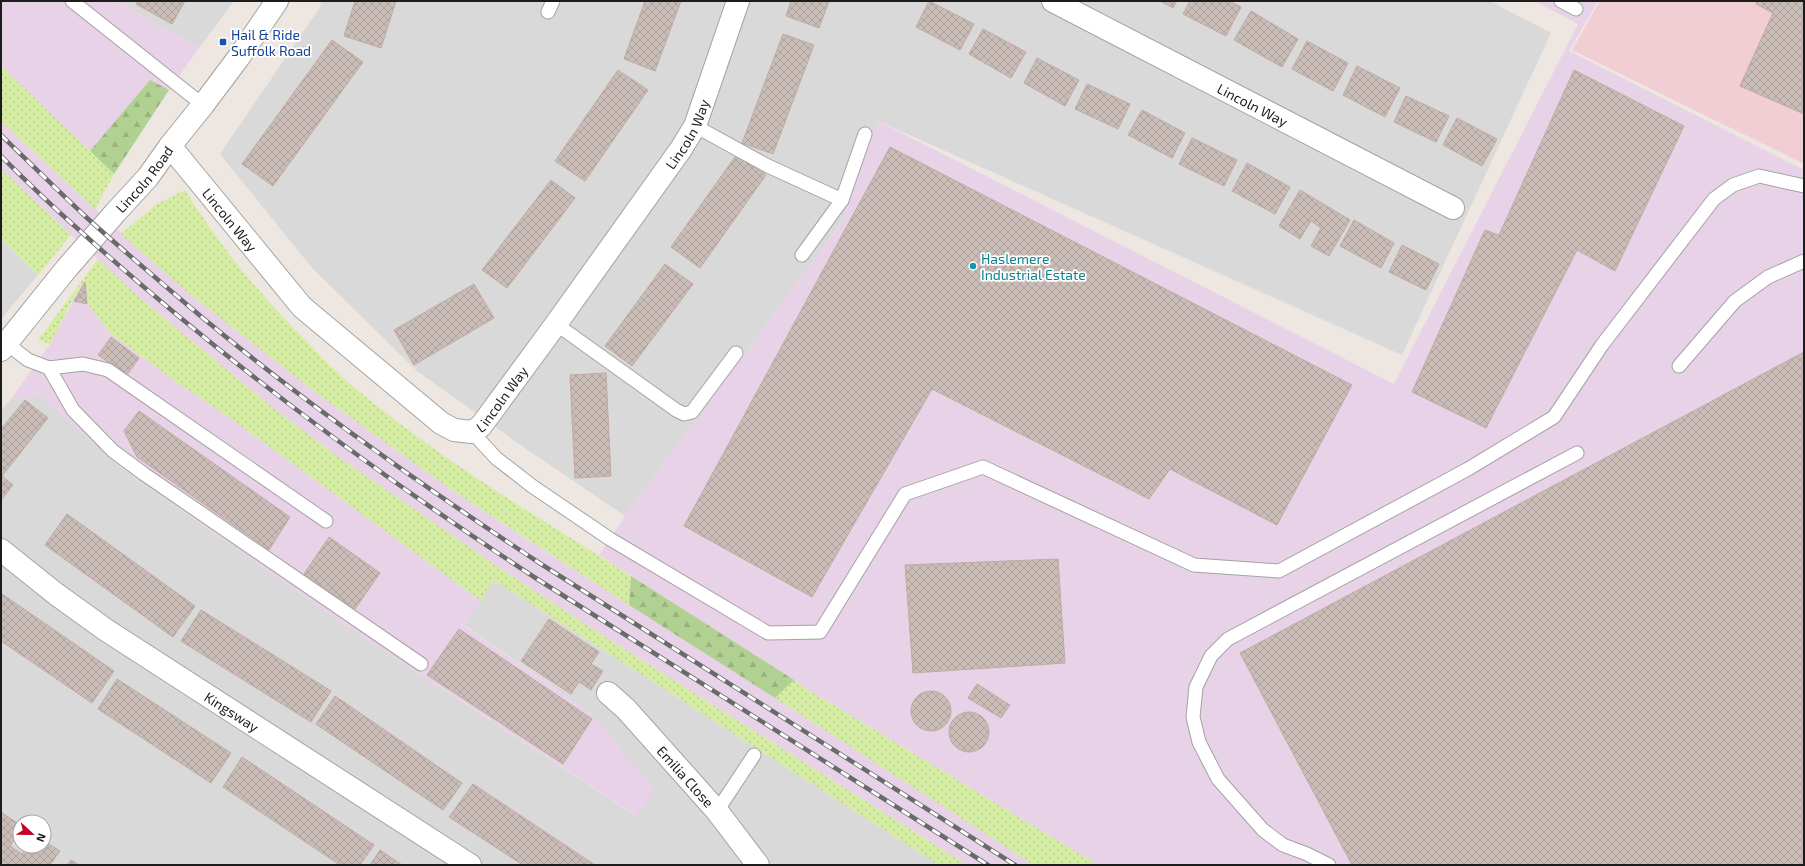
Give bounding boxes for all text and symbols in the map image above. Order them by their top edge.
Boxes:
place label: Hail & Ride Suffolk Road [231,26,311,59]
marker: Hail & Ride Suffolk Road [218,37,228,47]
street label: Lincoln Way [1215,79,1291,130]
street label: Lincoln Way [661,96,712,172]
street label: Lincoln Road [112,142,176,216]
street label: Lincoln Way [199,184,262,255]
place label: Haslemere Industrial Estate [981,250,1086,283]
marker: Haslemere Industrial Estate [968,261,978,271]
street label: Lincoln Way [473,362,531,436]
street label: Kingsway [202,688,263,735]
street label: Emilia Close [654,742,718,810]
north arrow [12,814,52,854]
text: N [34,832,49,844]

